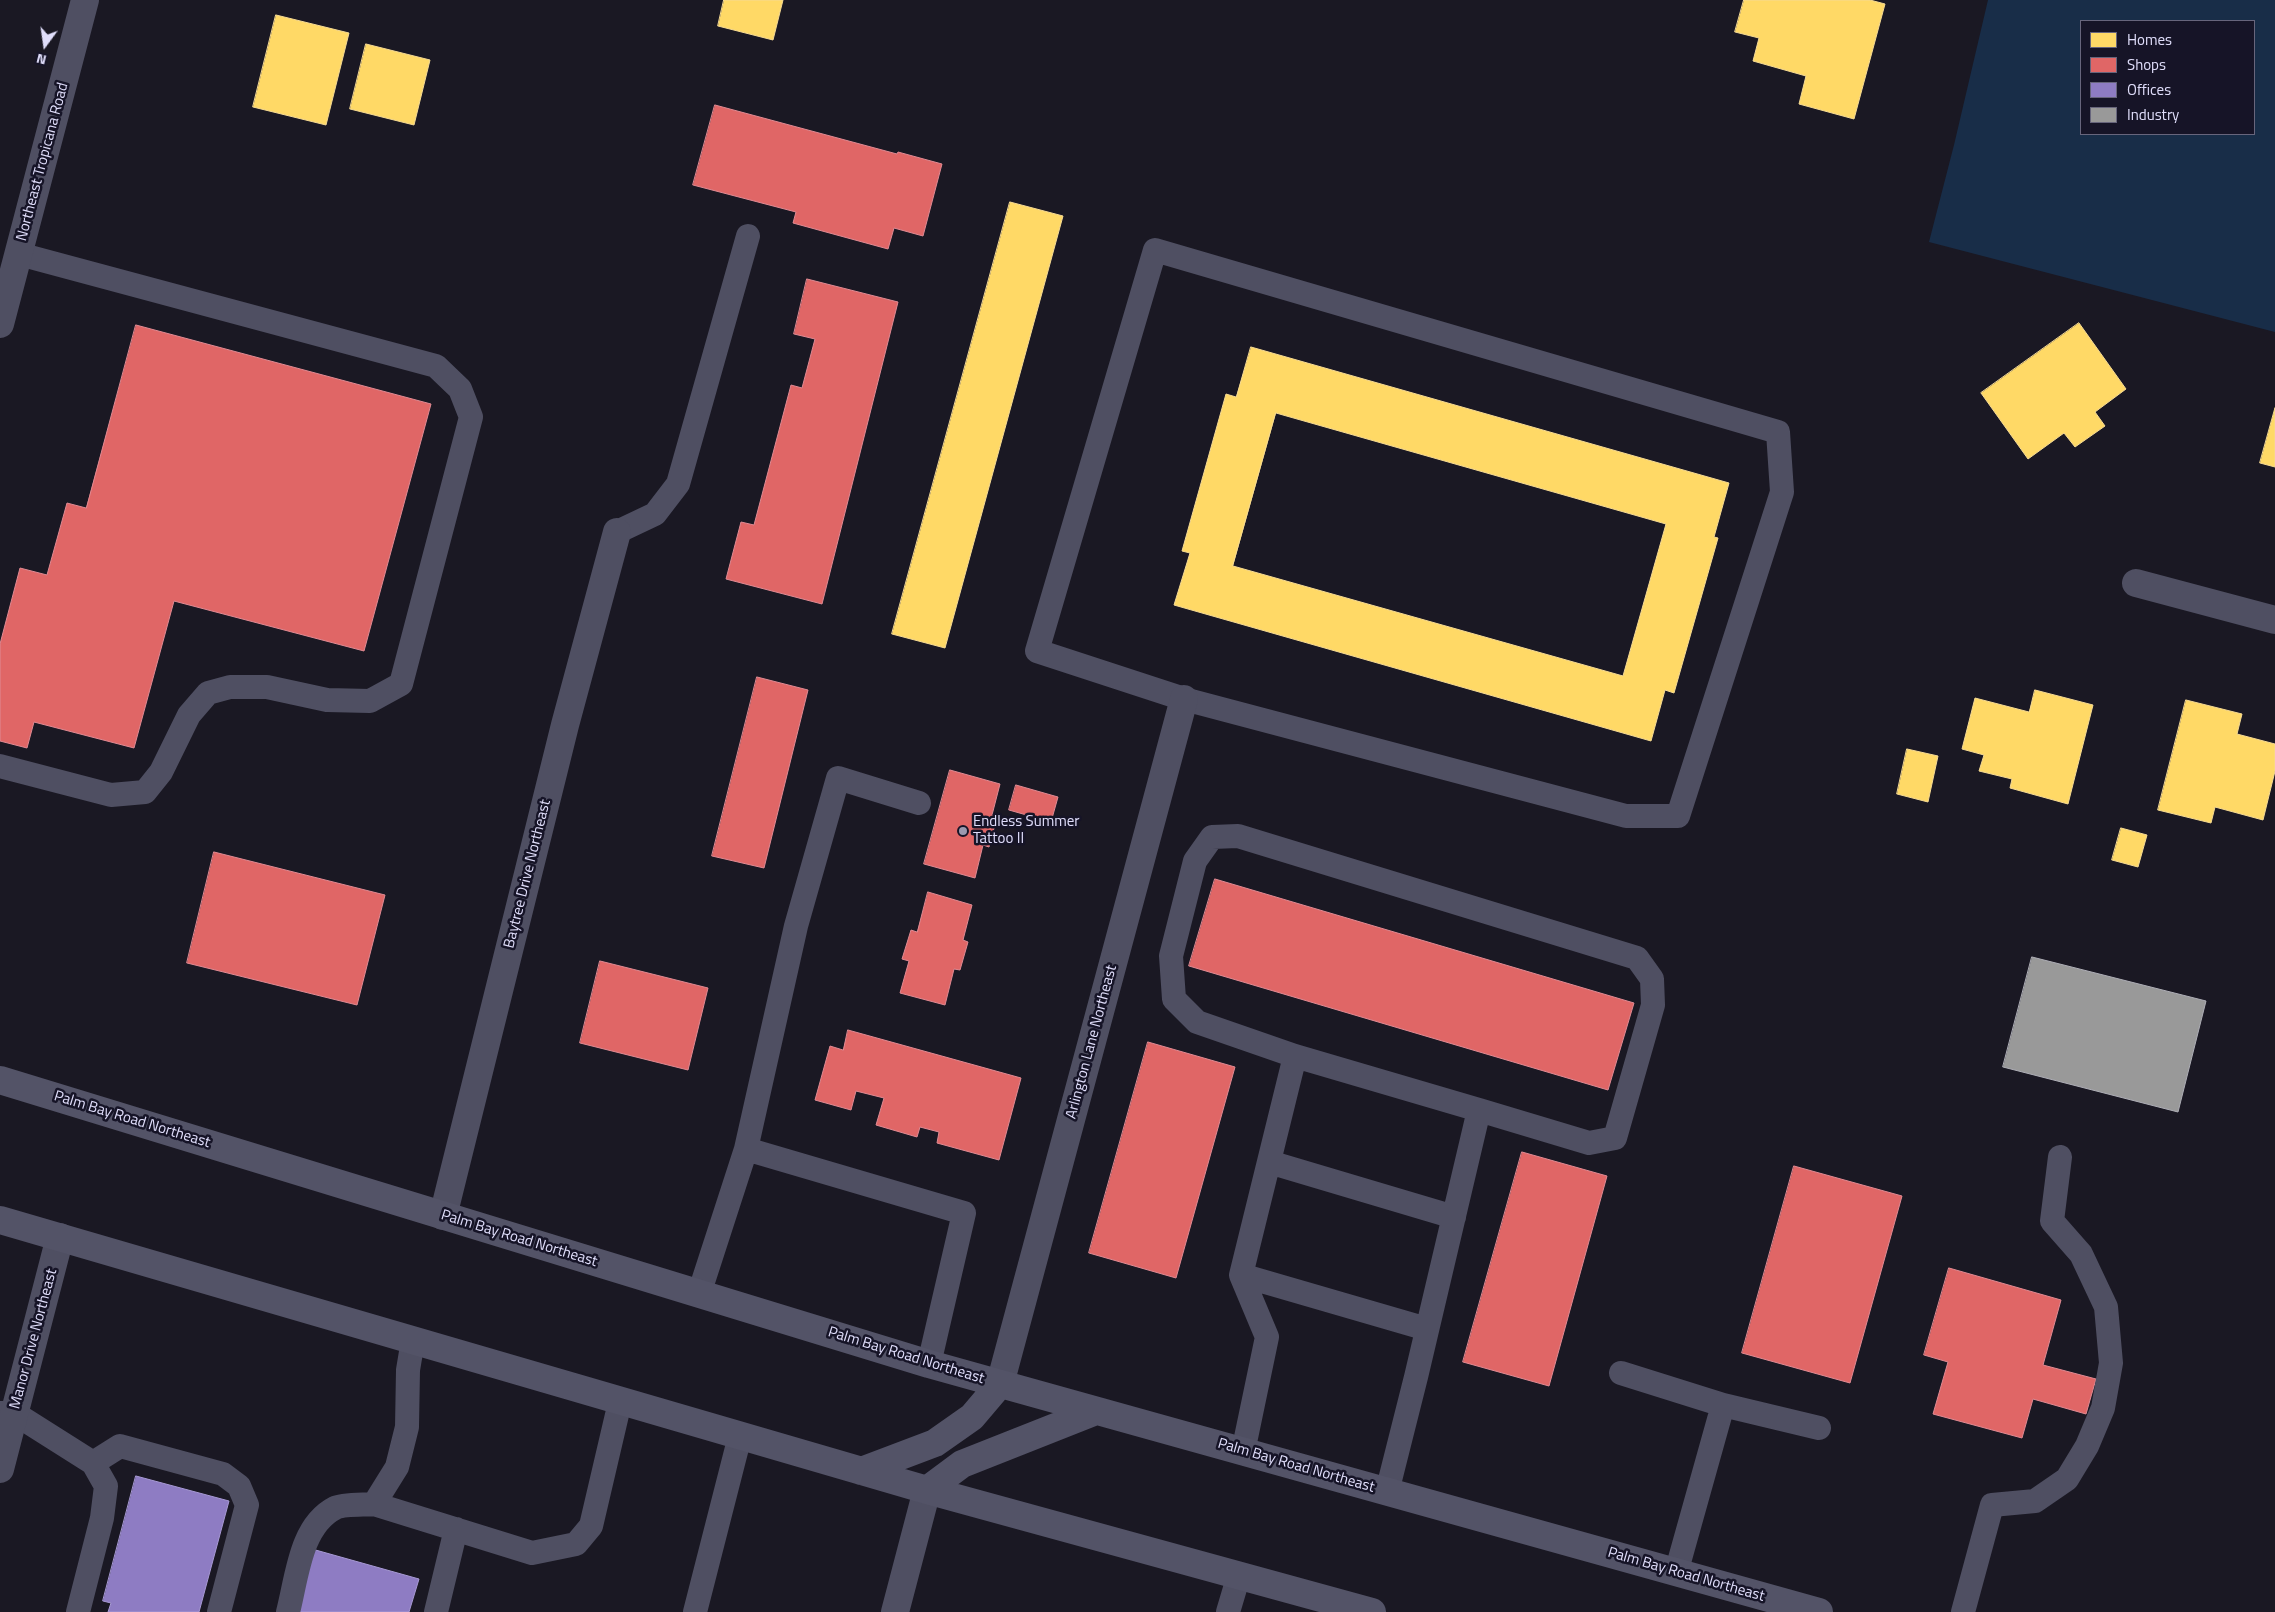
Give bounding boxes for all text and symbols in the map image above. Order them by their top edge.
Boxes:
north arrow [20,20,70,70]
legend [2080,20,2255,135]
text: Homes [2127,28,2172,51]
text: N [34,49,49,71]
text: Shops [2127,53,2166,76]
text: Offices [2127,78,2171,101]
street label: Northeast Tropicana Road [13,81,73,243]
text: Industry [2127,103,2179,126]
street label: Baytree Drive Northeast [501,798,555,950]
place label: Endless Summer Tattoo II [973,813,1080,848]
marker: Endless Summer Tattoo II [957,825,969,837]
street label: Arlington Lane Northeast [1063,963,1121,1121]
street label: Palm Bay Road Northeast [52,1088,212,1152]
street label: Palm Bay Road Northeast [439,1207,599,1271]
street label: Manor Drive Northeast [7,1267,61,1411]
street label: Palm Bay Road Northeast [826,1324,986,1388]
street label: Palm Bay Road Northeast [1215,1435,1377,1497]
street label: Palm Bay Road Northeast [1605,1544,1767,1606]

